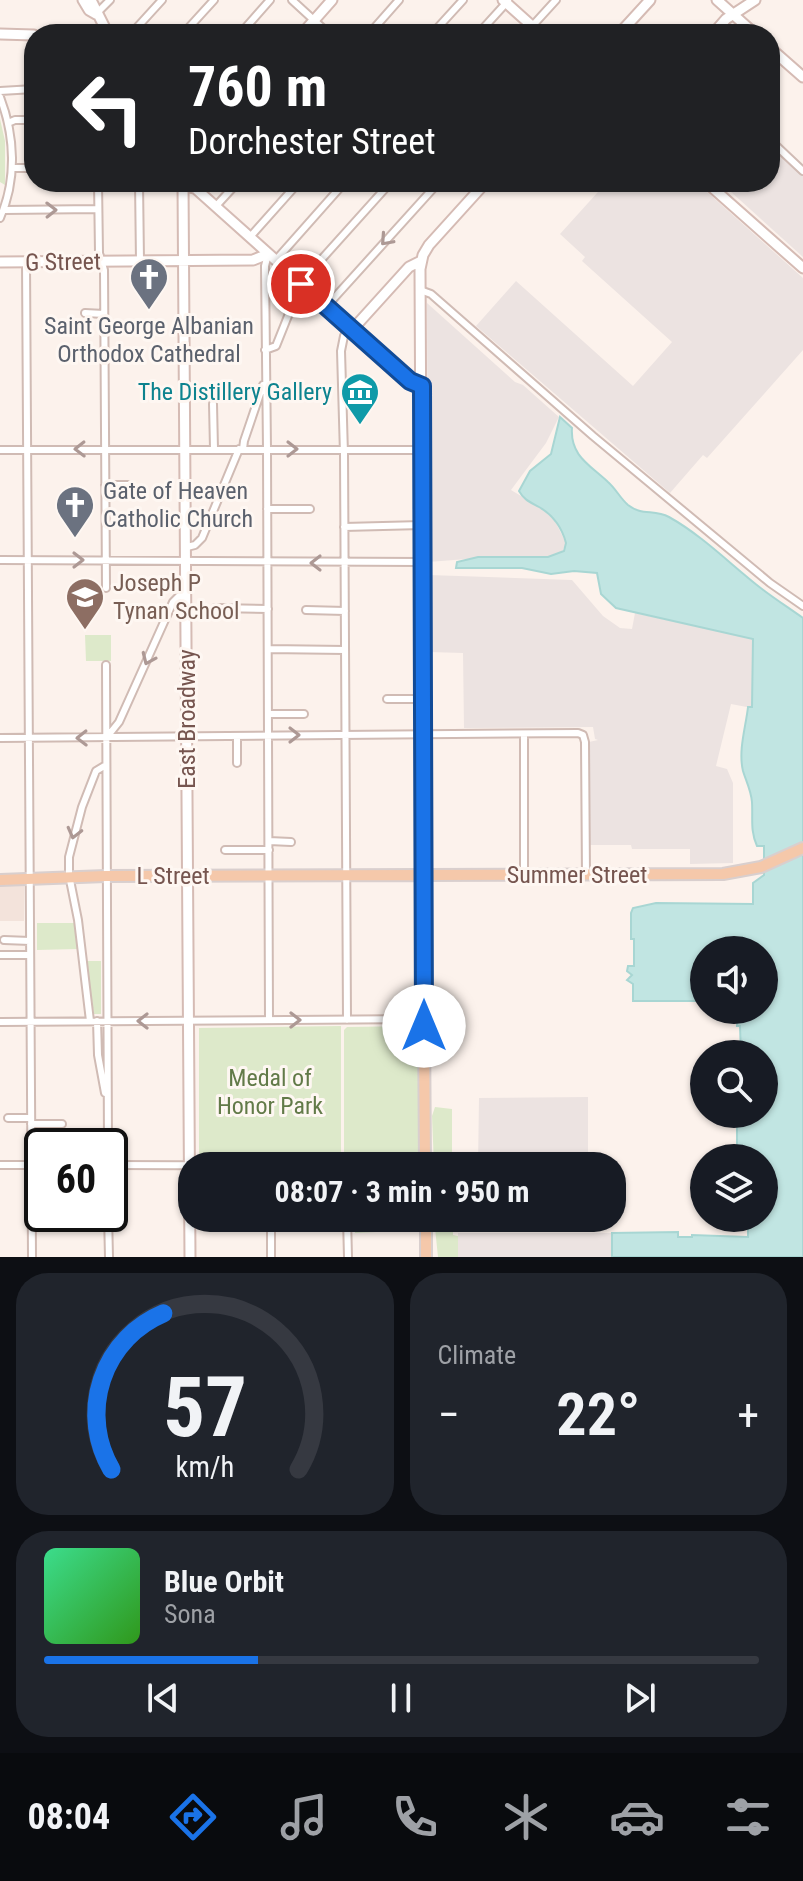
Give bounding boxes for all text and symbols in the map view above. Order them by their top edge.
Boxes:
text: 760 m [188,54,327,120]
icon: left [56,56,160,160]
text: Dorchester Street [188,121,436,163]
one-way arrow [45,201,58,219]
one-way arrow [381,231,396,245]
street label: G Street [25,247,101,277]
pin [267,250,335,318]
church icon: Saint George Albanian Orthodox Cathedral [128,256,170,311]
icon: arrive [279,262,323,306]
place label: Saint George Albanian Orthodox Cathedral [44,312,254,368]
museum icon: The Distillery Gallery [339,371,381,426]
place label: The Distillery Gallery [138,378,332,406]
one-way arrow [286,440,299,458]
one-way arrow [73,441,86,458]
place label: Gate of Heaven Catholic Church [103,477,253,533]
church icon: Gate of Heaven Catholic Church [54,484,96,539]
one-way arrow [72,551,85,569]
one-way arrow [309,554,322,572]
place label: Joseph P Tynan School [113,569,240,625]
school or university icon: Joseph P Tynan School [64,576,106,631]
street label: East Broadway [173,649,201,789]
one-way arrow [142,650,158,665]
one-way arrow [288,727,301,744]
one-way arrow [75,729,88,746]
one-way arrow [66,826,83,840]
street label: Summer Street [507,861,647,889]
street label: L Street [136,862,210,890]
map controls [690,936,778,1232]
button: sound [690,936,778,1024]
position arrow [382,984,466,1068]
one-way arrow [289,1011,302,1029]
one-way arrow [136,1012,149,1030]
button: search [690,1040,778,1128]
park label: Medal of Honor Park [217,1064,323,1120]
speed limit sign: 60 [24,1128,128,1232]
button: layers [690,1144,778,1232]
text: 08:07 · 3 min · 950 m [275,1174,529,1209]
text: Climate [438,1340,516,1370]
text: 57 [163,1359,247,1456]
text: 22° [556,1379,640,1450]
text: − [438,1389,460,1441]
text: + [737,1389,759,1441]
text: km/h [175,1450,234,1484]
text: Blue Orbit [164,1564,284,1599]
text: Sona [164,1599,216,1629]
icon: previous [141,1676,185,1720]
icon: pause [379,1676,423,1720]
icon: next [618,1676,662,1720]
icon: directions [165,1789,221,1845]
icon: music [276,1789,332,1845]
icon: phone [387,1789,443,1845]
icon: climate [498,1789,554,1845]
icon: car [609,1789,665,1845]
icon: filters [720,1789,776,1845]
text: 08:04 [27,1796,110,1838]

